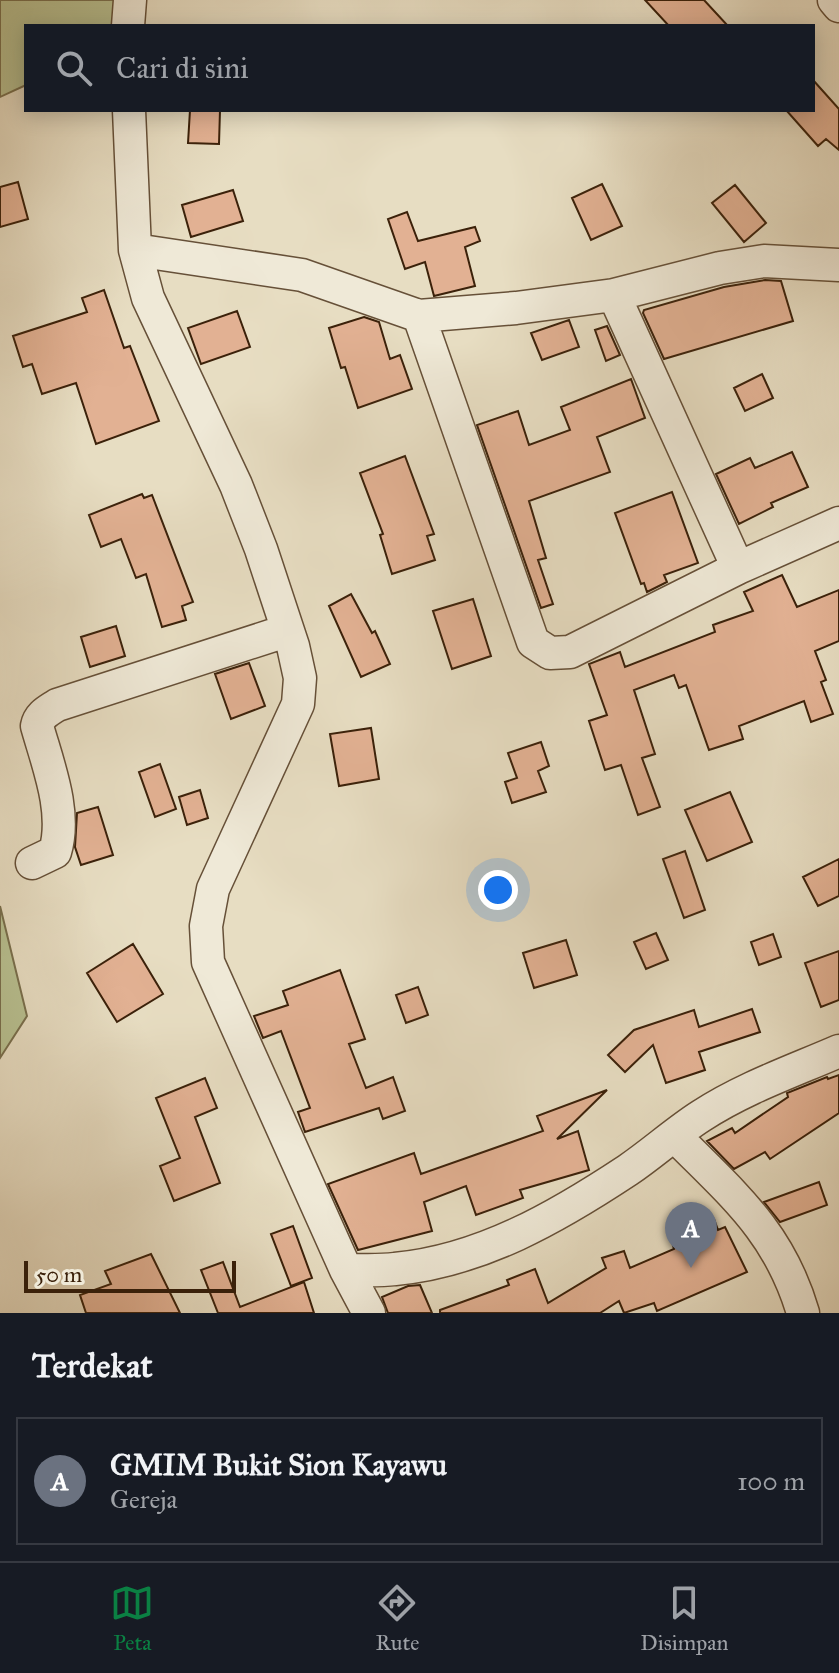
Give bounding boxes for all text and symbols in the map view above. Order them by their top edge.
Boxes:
search box [24,24,815,112]
icon: search [52,46,96,90]
text: Cari di sini [116,50,249,86]
your location [478,870,518,910]
pin: A [665,1202,717,1268]
scale bar [24,1257,236,1293]
text: 50 m [36,1261,82,1288]
text: Terdekat [32,1345,153,1386]
text: GMIM Bukit Sion Kayawu [110,1447,447,1483]
text: A [51,1465,69,1497]
text: 100 m [737,1465,805,1497]
text: Gereja [110,1483,178,1515]
tab: Peta [110,1581,154,1656]
tab: Rute [375,1581,419,1656]
tab: Disimpan [640,1581,729,1656]

